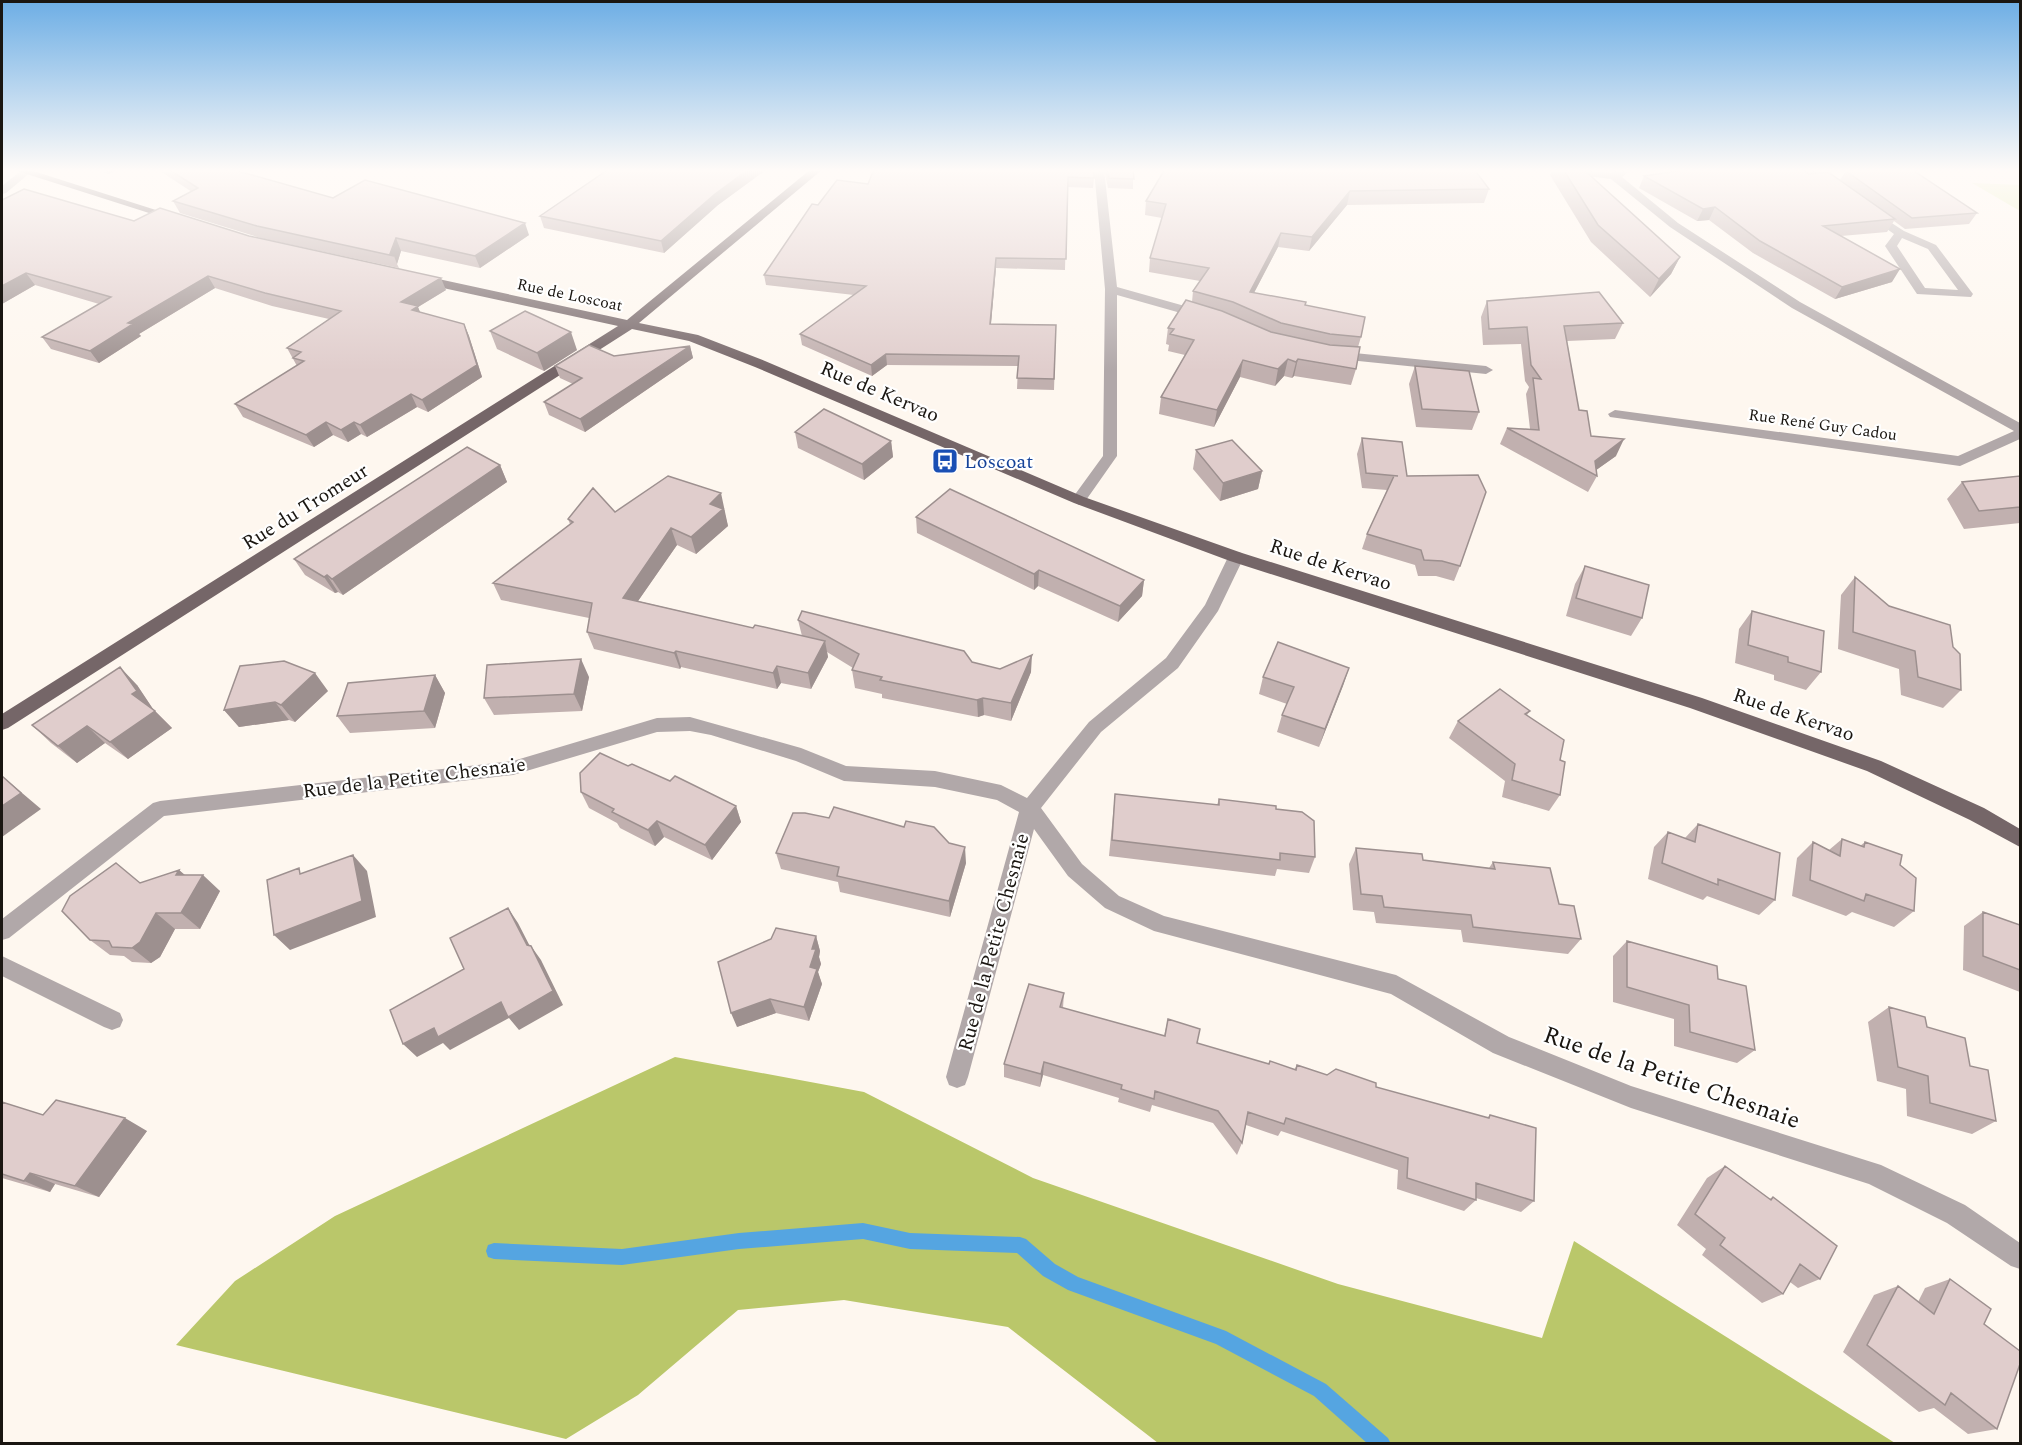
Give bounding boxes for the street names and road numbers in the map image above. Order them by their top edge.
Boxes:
street label: Rue de Loscoat [515,272,625,318]
street label: Rue de Kervao [815,353,944,430]
street label: Rue René Guy Cadou [1747,403,1899,447]
street label: Rue du Tromeur [236,456,375,558]
street label: Rue de Kervao [1266,531,1396,599]
street label: Rue de Kervao [1729,680,1858,750]
street label: Rue de la Petite Chesnaie [301,749,527,807]
street label: Rue de la Petite Chesnaie [950,830,1038,1055]
street label: Rue de la Petite Chesnaie [1538,1017,1805,1139]

